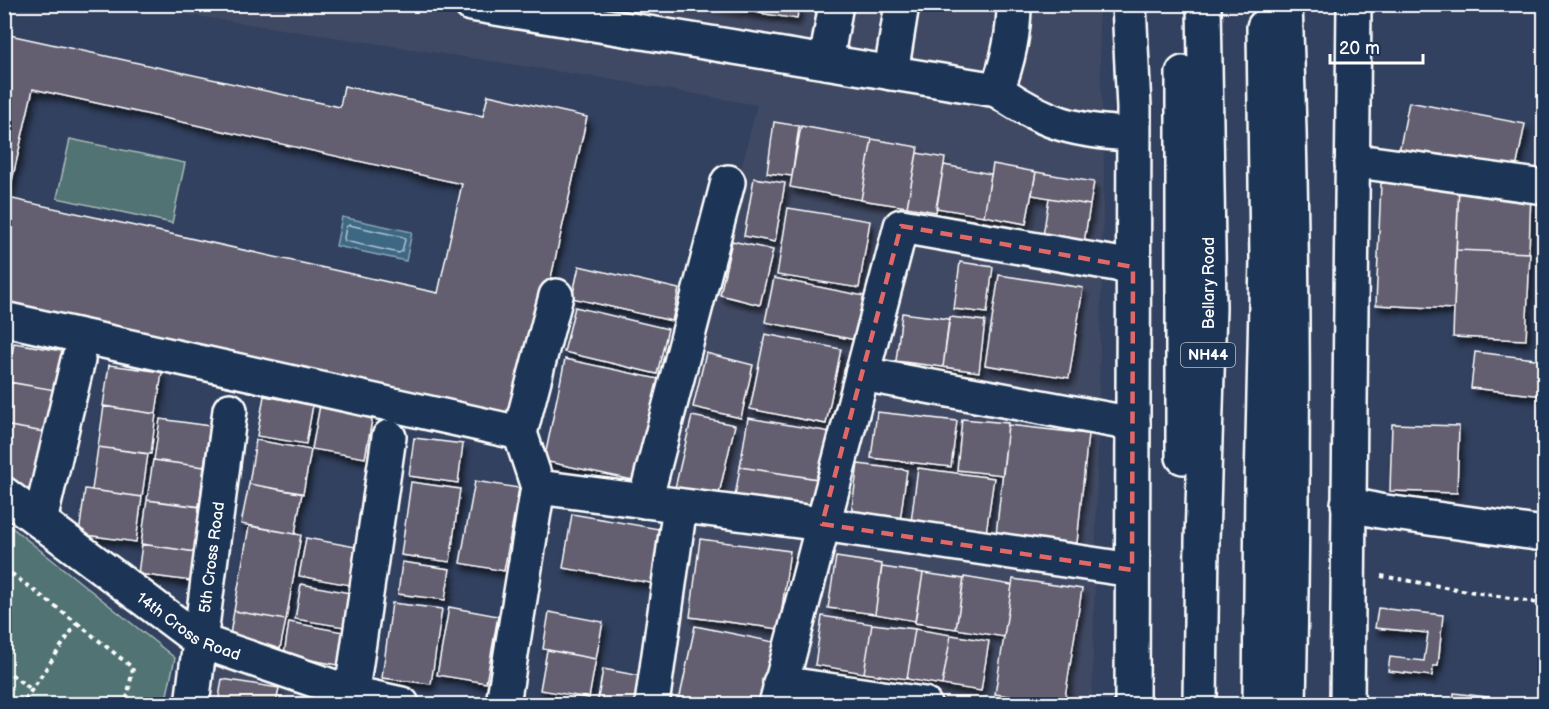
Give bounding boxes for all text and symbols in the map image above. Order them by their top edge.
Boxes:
scale bar [1330,27,1423,65]
text: 20 m [1339,38,1380,59]
street label: Bellary Road [1200,237,1219,329]
road number: NH44 [1181,343,1235,367]
street label: 5th Cross Road [196,501,229,614]
street label: 14th Cross Road [132,589,243,665]

